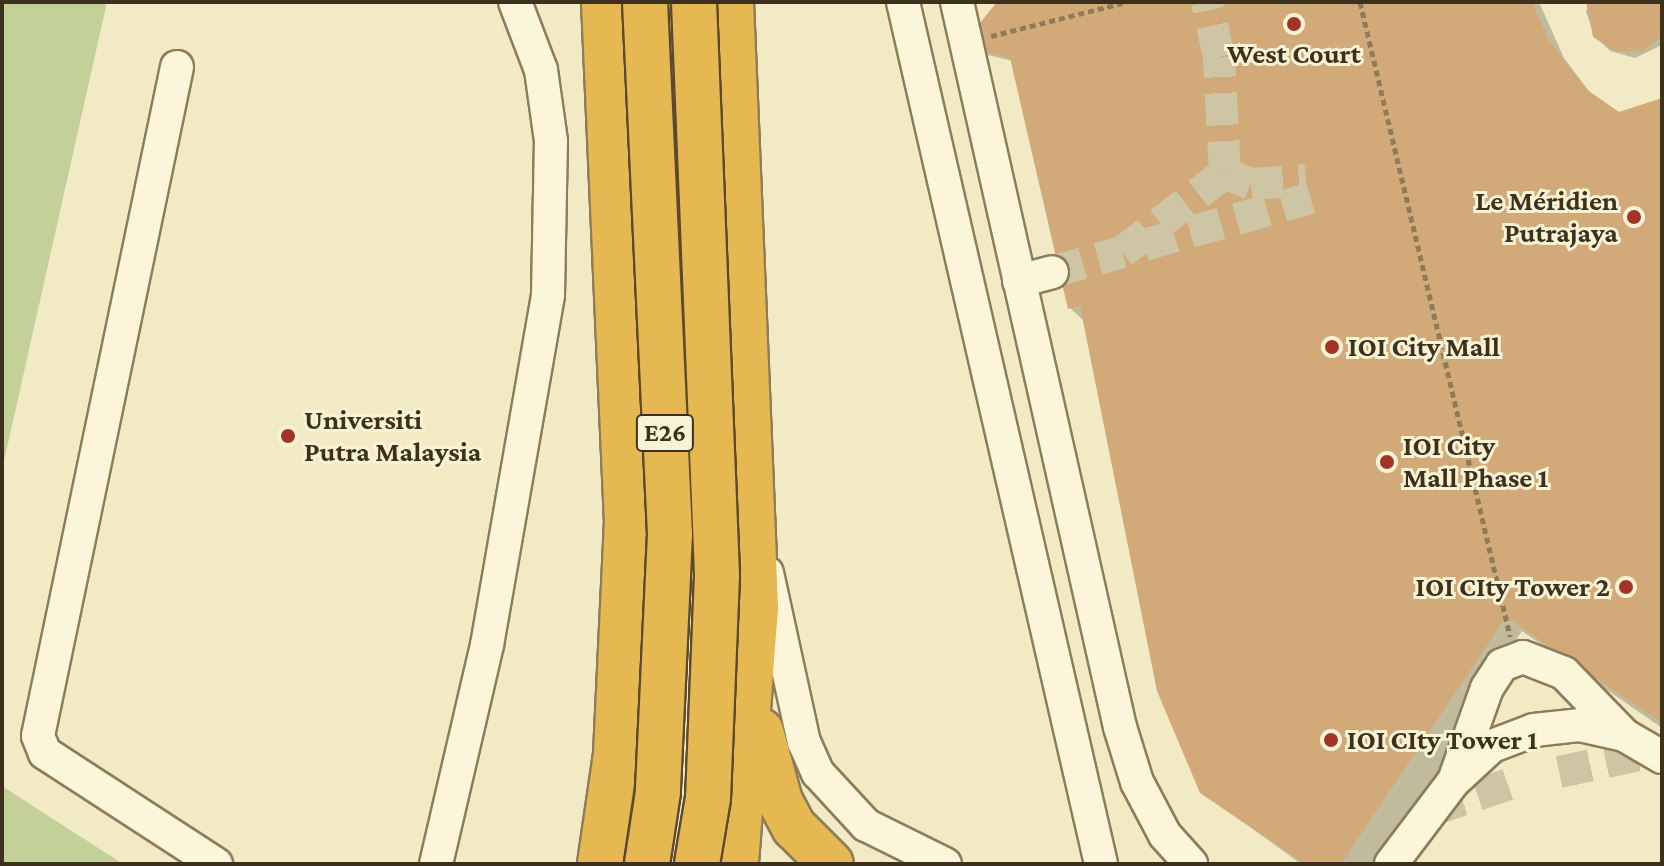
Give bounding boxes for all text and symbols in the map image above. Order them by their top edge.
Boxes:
marker: West Court [1285,15,1303,33]
place label: West Court [1227,37,1361,71]
place label: Le Méridien Putrajaya [1475,184,1618,250]
marker: Le Méridien Putrajaya [1625,208,1643,226]
place label: IOI City Mall [1348,330,1500,364]
marker: IOI City Mall [1323,338,1341,356]
place label: Universiti Putra Malaysia [304,403,481,469]
road number: E26 [635,411,695,455]
marker: Universiti Putra Malaysia [279,427,297,445]
place label: IOI City Mall Phase 1 [1403,429,1548,495]
marker: IOI City Mall Phase 1 [1378,453,1396,471]
place label: IOI CIty Tower 2 [1415,570,1610,604]
marker: IOI CIty Tower 2 [1617,578,1635,596]
place label: IOI CIty Tower 1 [1347,723,1538,757]
marker: IOI CIty Tower 1 [1322,731,1340,749]

